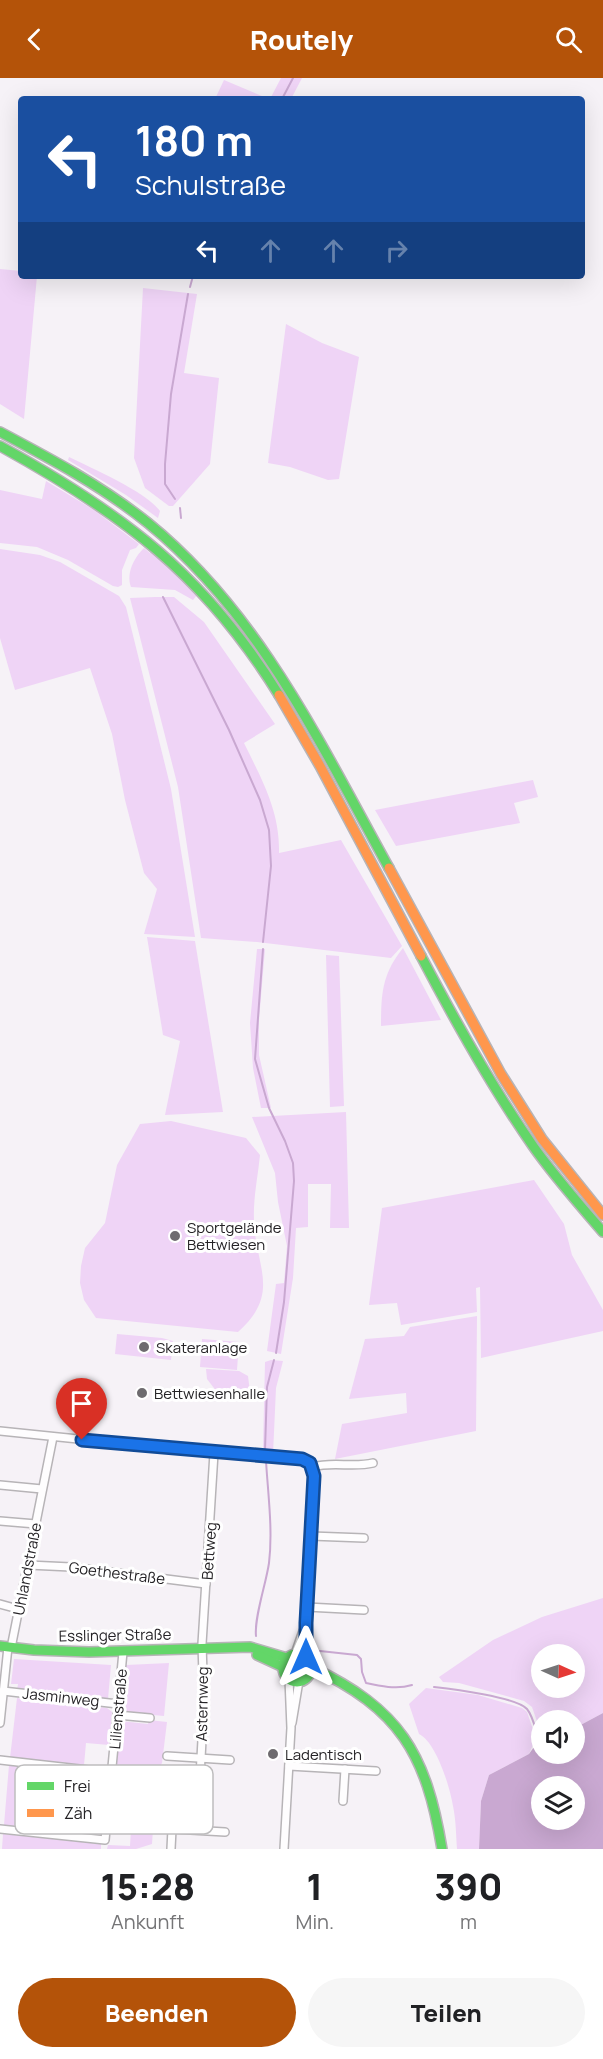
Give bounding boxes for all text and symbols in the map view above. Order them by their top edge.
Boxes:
text: Routely [250,21,353,58]
icon: back [18,23,51,56]
icon: search [552,23,585,56]
text: 180 m [135,111,253,169]
icon: left [36,120,114,198]
text: Schulstraße [135,166,286,203]
icon: left [191,234,224,267]
icon: ahead [254,234,287,267]
icon: ahead [317,234,350,267]
icon: right [380,234,413,267]
place label: Sportgelände Bettwiesen [187,1217,282,1255]
marker: Sportgelände Bettwiesen [168,1229,182,1243]
place label: Skateranlage [156,1337,248,1358]
marker: Skateranlage [137,1340,151,1354]
pin [56,1378,107,1440]
place label: Bettwiesenhalle [154,1383,265,1404]
marker: Bettwiesenhalle [135,1386,149,1400]
icon: arrive [65,1387,98,1420]
street label: Uhlandstraße [8,1521,46,1617]
street label: Bettweg [197,1521,221,1581]
street label: Goethestraße [68,1557,167,1589]
street label: Esslinger Straße [58,1624,172,1646]
position arrow [274,1625,338,1689]
north arrow [531,1644,585,1698]
map controls [531,1644,585,1830]
street label: Asternweg [191,1666,213,1742]
street label: Lilienstraße [104,1668,132,1750]
street label: Jasminweg [22,1683,100,1711]
button: sound [531,1710,585,1764]
place label: Ladentisch [285,1744,362,1765]
marker: Ladentisch [266,1747,280,1761]
legend [15,1765,213,1834]
text: Frei [64,1775,91,1797]
button: layers [531,1776,585,1830]
text: Zäh [64,1802,92,1824]
text: 15:28 [101,1862,195,1911]
text: 1 [307,1862,323,1911]
text: 390 [435,1862,502,1911]
text: Ankunft [111,1908,184,1935]
text: Min. [296,1908,334,1935]
text: m [460,1908,477,1935]
button: Beenden [18,1978,296,2047]
button: Teilen [308,1978,585,2047]

